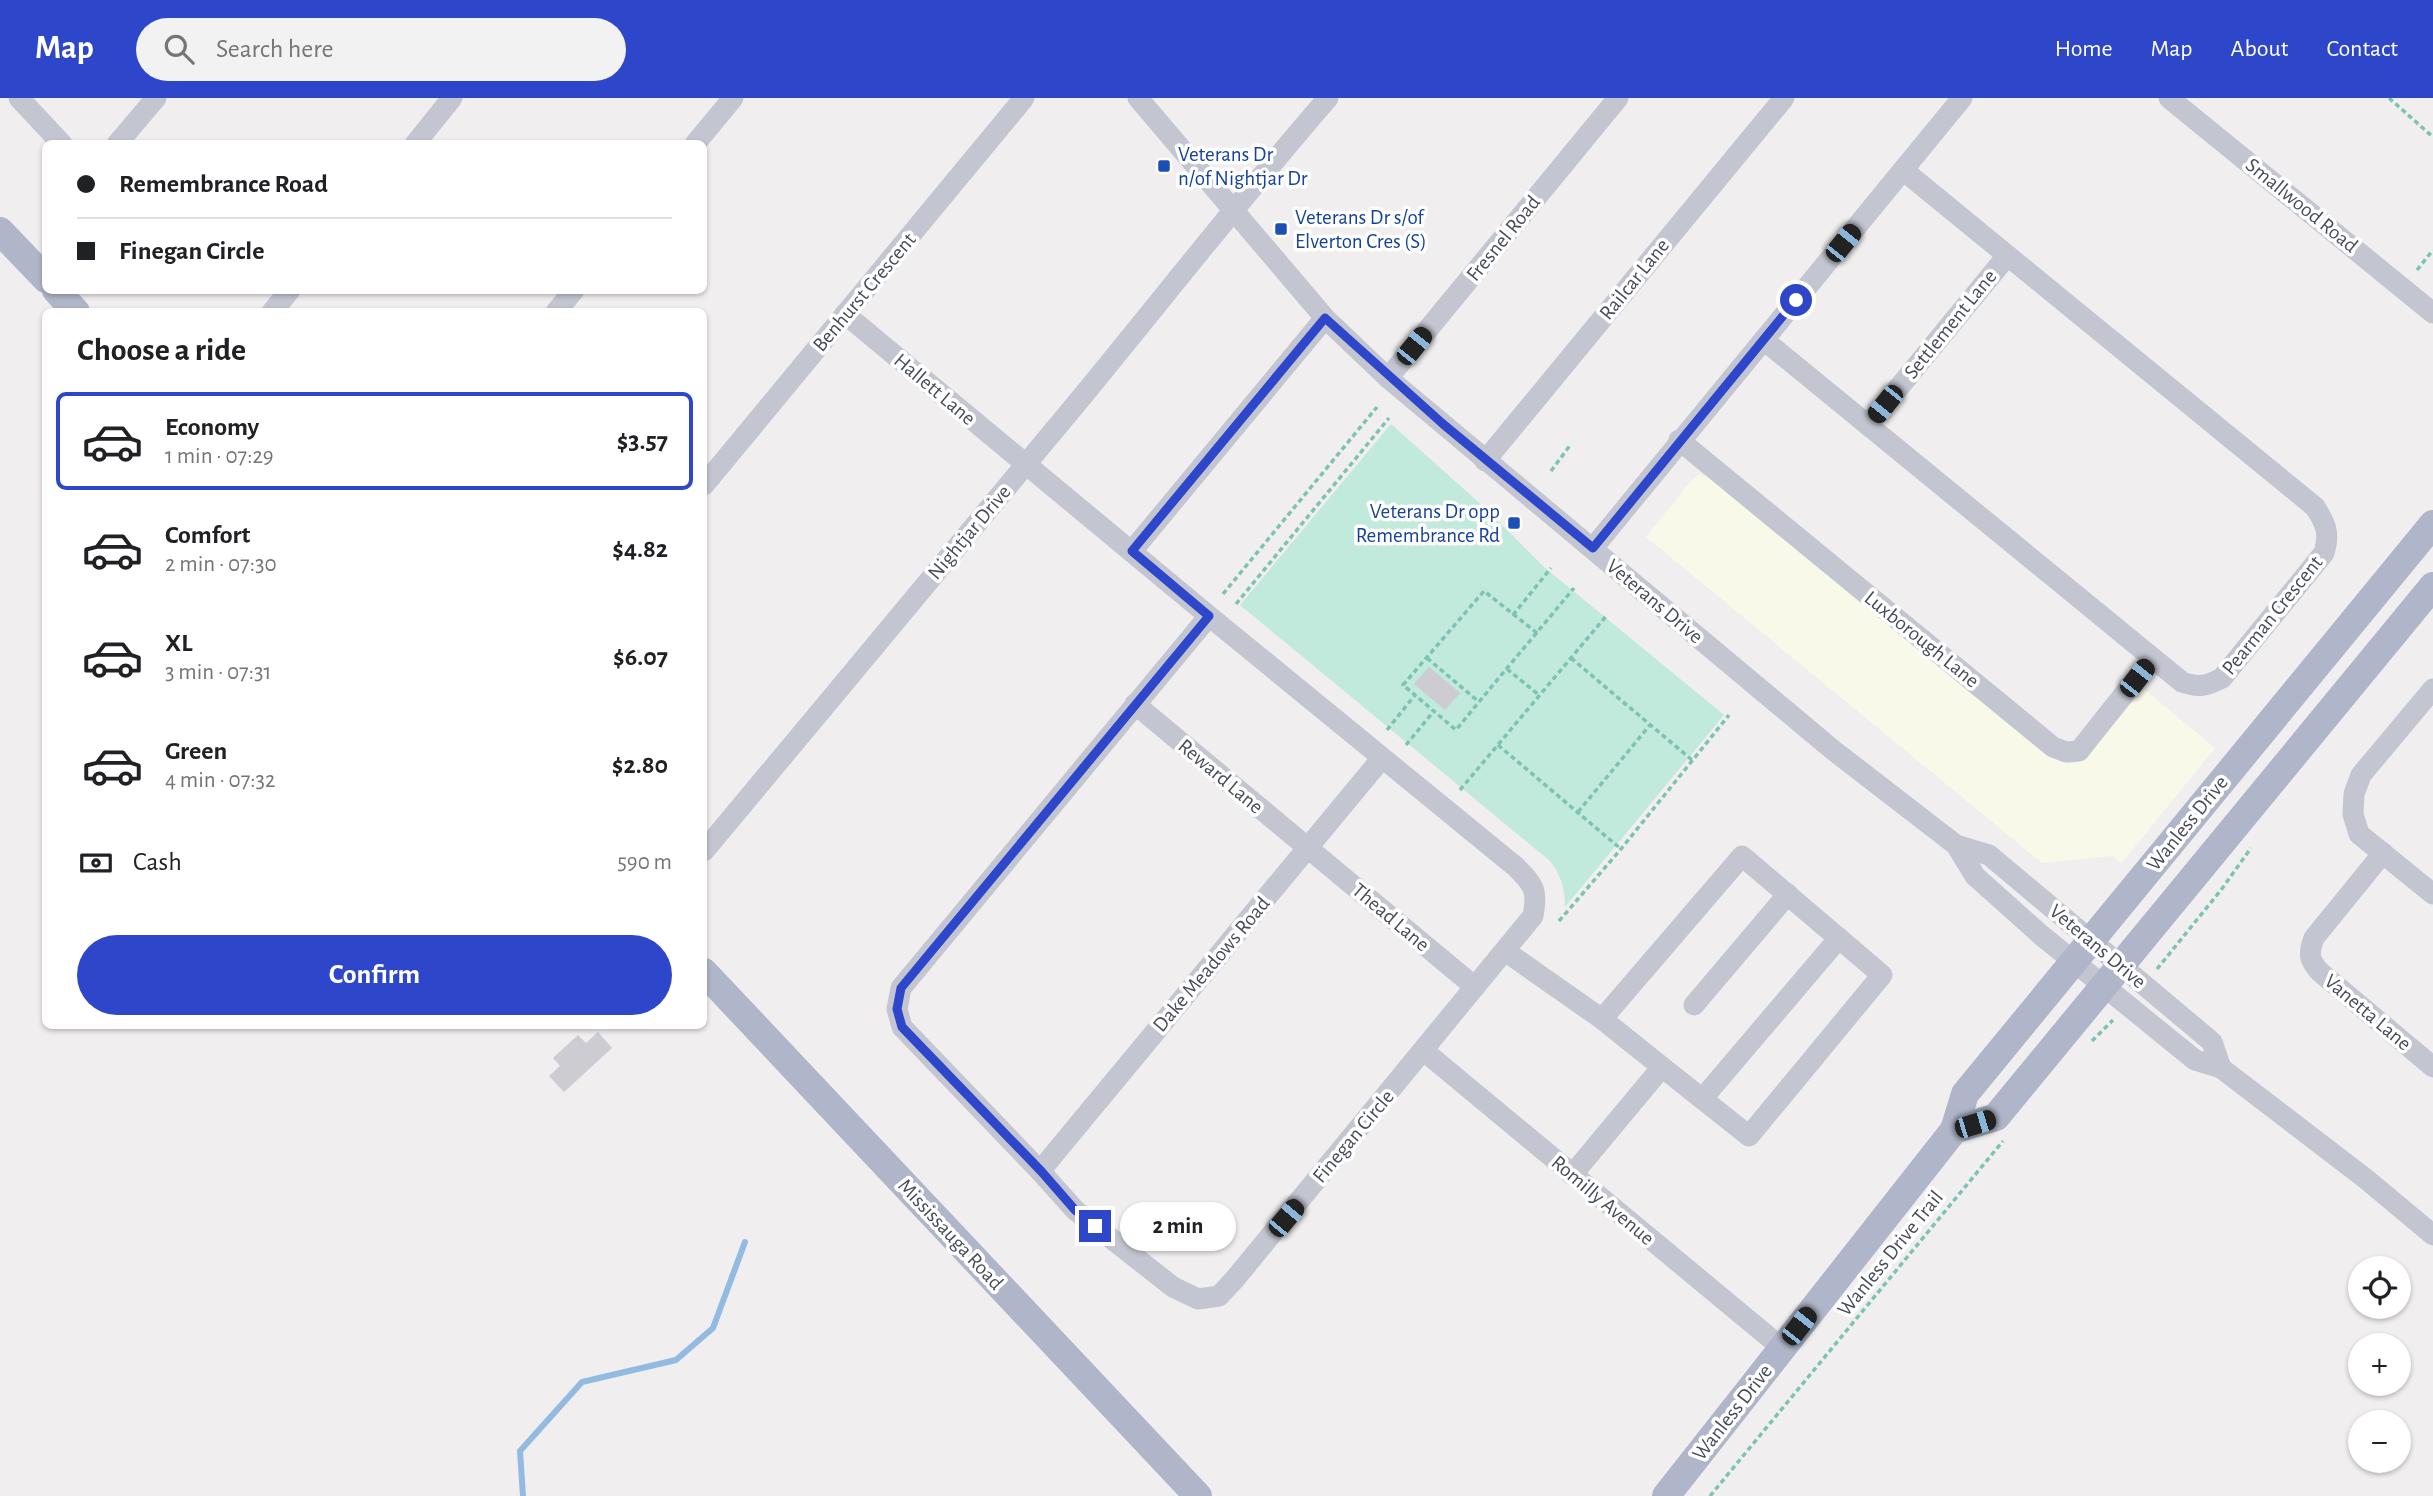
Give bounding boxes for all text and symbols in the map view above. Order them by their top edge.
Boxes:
search box [136,18,626,81]
icon: search [160,30,198,68]
text: Map [35,32,94,65]
text: Search here [216,36,334,62]
text: Home [2055,37,2113,61]
text: Map [2151,37,2193,61]
text: About [2231,37,2288,61]
text: Contact [2326,37,2398,61]
place label: Veterans Dr n/of Nightjar Dr [1178,144,1308,189]
street label: Smallwood Road [2242,154,2362,257]
marker: Veterans Dr n/of Nightjar Dr [1156,158,1172,174]
text: Remembrance Road [119,171,328,197]
street label: Fresnel Road [1463,191,1544,285]
place label: Veterans Dr s/of Elverton Cres (S) [1295,207,1427,252]
car [1822,220,1865,266]
marker: Veterans Dr s/of Elverton Cres (S) [1273,221,1289,237]
street label: Benhurst Crescent [809,229,920,356]
street label: Railcar Lane [1596,235,1673,324]
text: Finegan Circle [119,238,264,264]
street label: Settlement Lane [1900,266,2001,383]
route start [1780,284,1812,316]
car [1393,323,1436,369]
text: Choose a ride [77,334,246,366]
street label: Hallett Lane [890,349,979,429]
car [1864,381,1907,427]
icon: car [81,410,144,473]
text: Economy [165,414,259,440]
text: $3.57 [617,428,668,454]
text: 1 min · 07:29 [165,445,274,468]
street label: Nightjar Drive [924,481,1015,584]
place label: Veterans Dr opp Remembrance Rd [1356,501,1500,546]
marker: Veterans Dr opp Remembrance Rd [1506,515,1522,531]
icon: car [81,518,144,581]
text: Comfort [165,522,250,548]
text: $4.82 [612,536,668,562]
street label: Pearman Crescent [2218,552,2327,679]
text: 2 min · 07:30 [165,553,277,576]
street label: Veterans Drive [1603,555,1707,648]
street label: Luxborough Lane [1860,587,1983,692]
icon: car [81,626,144,689]
text: XL [165,630,192,656]
text: $6.07 [613,644,668,670]
car [2116,655,2159,701]
text: 3 min · 07:31 [165,661,271,684]
icon: car [81,734,144,797]
street label: Reward Lane [1174,735,1267,818]
text: Green [165,738,227,764]
text: $2.80 [612,752,668,778]
text: 4 min · 07:32 [165,769,276,792]
street label: Wanless Drive [2143,772,2232,875]
icon: cash [77,844,115,882]
text: Cash [133,849,182,875]
text: 590 m [617,851,672,874]
street label: Thead Lane [1348,879,1433,955]
street label: Dake Meadows Road [1149,893,1274,1036]
street label: Veterans Drive [2046,900,2150,993]
button: Confirm [77,935,672,1015]
street label: Vanetta Lane [2320,970,2415,1055]
street label: Finegan Circle [1309,1086,1398,1187]
car [1952,1108,1999,1140]
street label: Romilly Avenue [1547,1152,1658,1249]
street label: Mississauga Road [894,1175,1007,1294]
street label: Wanless Drive Trail [1834,1187,1947,1320]
car [1265,1195,1308,1241]
callout: 2 min [1120,1202,1235,1250]
route end [1079,1210,1111,1242]
text: 2 min [1152,1215,1204,1238]
map controls [2348,1256,2411,1473]
button: locate [2348,1256,2411,1319]
car [1778,1303,1821,1349]
button: + [2348,1333,2411,1396]
street label: Wanless Drive [1689,1360,1776,1464]
button: − [2348,1410,2411,1473]

